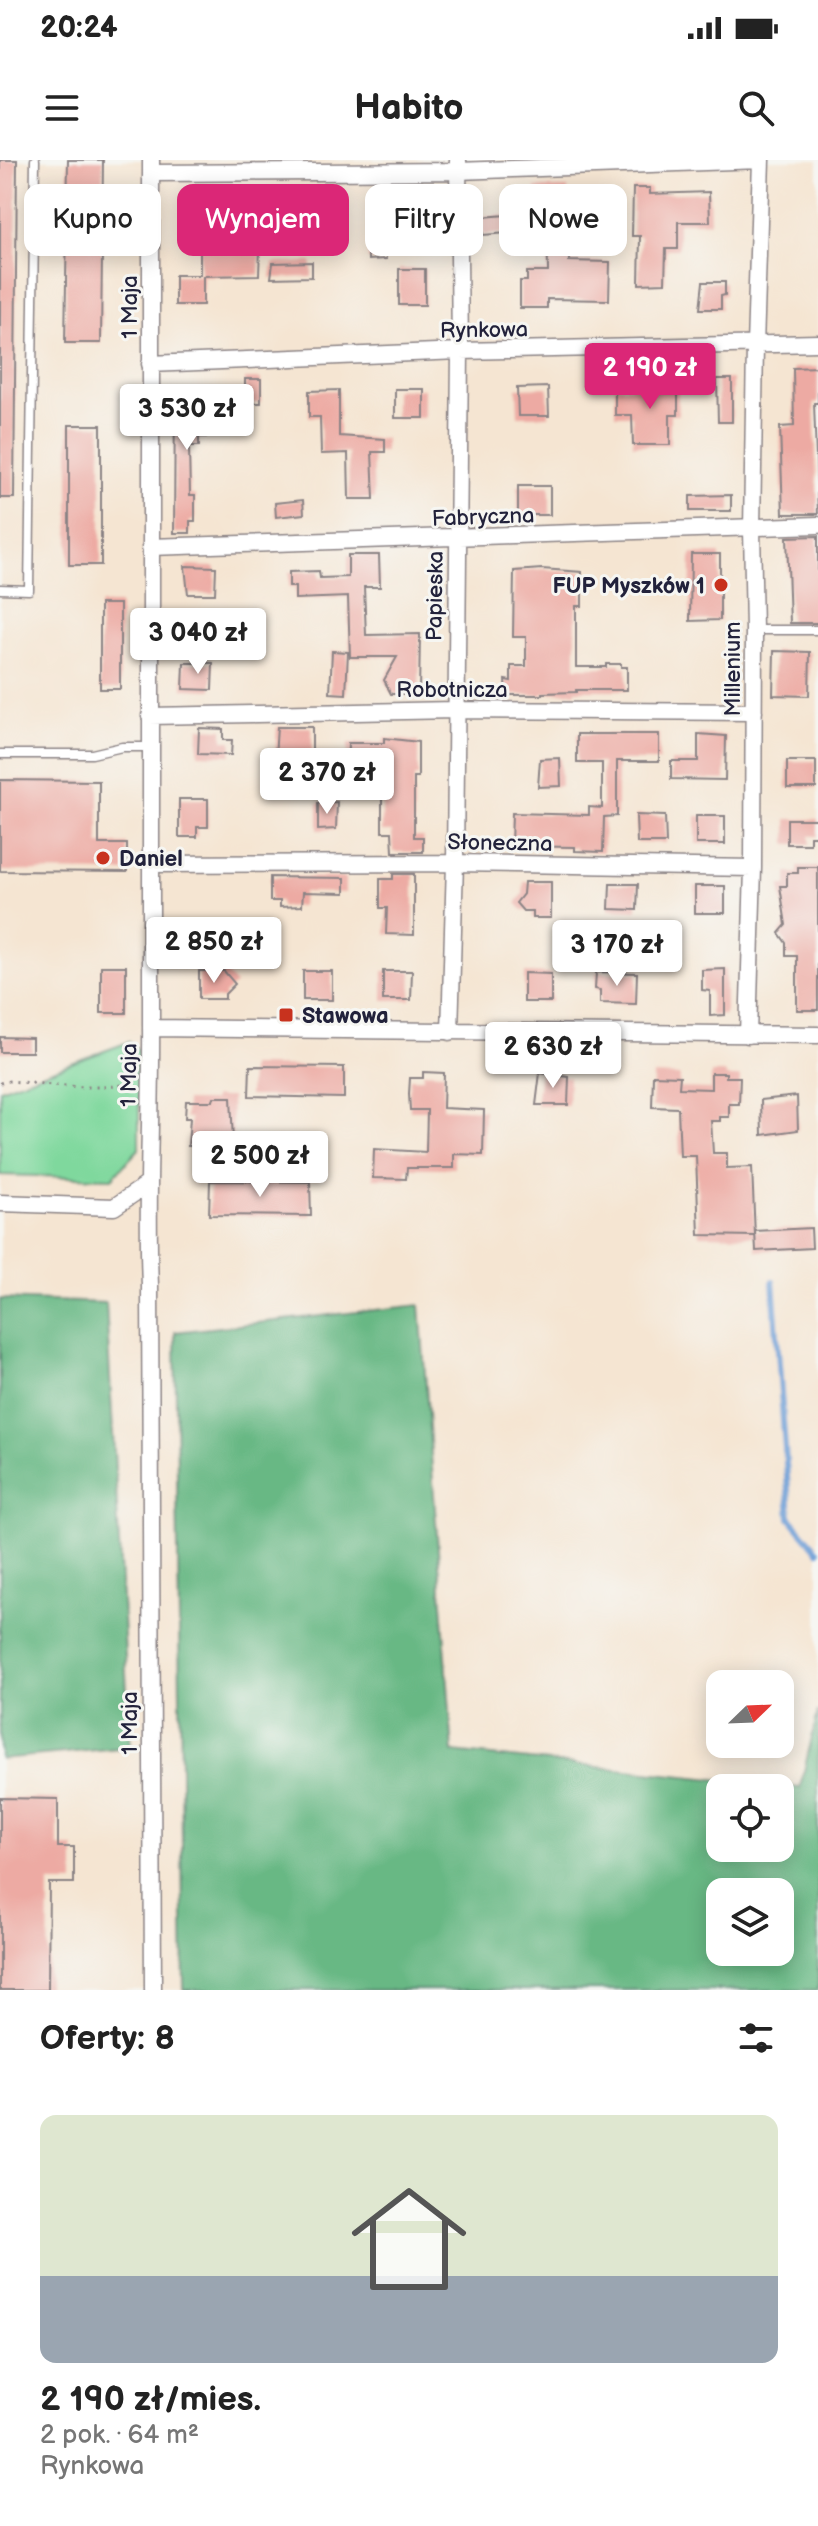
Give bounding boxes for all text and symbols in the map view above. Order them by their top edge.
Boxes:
text: 20:24 [40,10,118,46]
icon: menu [40,86,84,130]
icon: search [734,86,778,130]
text: Habito [354,87,464,130]
chip: Kupno [24,184,161,256]
chip: Wynajem [177,184,349,256]
chip: Filtry [365,184,483,256]
chip: Nowe [499,184,627,256]
street label: 1 Maja [117,275,144,339]
street label: Rynkowa [440,316,528,345]
pin: 2 190 zł [567,343,733,411]
text: 2 190 zł [603,353,697,384]
pin: 3 530 zł [104,384,270,452]
text: 3 530 zł [138,394,236,425]
street label: Fabryczna [431,502,535,533]
street label: Papieska [421,551,450,641]
place label: FUP Myszków 1 [552,573,705,600]
marker: FUP Myszków 1 [712,576,730,594]
pin: 3 040 zł [115,608,281,676]
text: 3 040 zł [148,618,248,649]
street label: Millenium [720,622,747,716]
street label: Robotnicza [396,677,508,704]
pin: 2 370 zł [244,748,410,816]
text: 2 370 zł [278,758,376,789]
street label: Słoneczna [447,829,553,858]
place label: Daniel [119,846,183,873]
marker: Daniel [94,849,112,867]
pin: 2 850 zł [131,917,297,985]
pin: 3 170 zł [534,920,700,988]
text: 2 850 zł [164,927,264,958]
text: 3 170 zł [570,930,664,961]
place label: Stawowa [302,1003,389,1030]
marker: Stawowa [277,1006,295,1024]
pin: 2 630 zł [470,1022,636,1090]
text: 2 630 zł [503,1032,603,1063]
street label: 1 Maja [115,1043,144,1107]
pin: 2 500 zł [177,1131,343,1199]
text: 2 500 zł [210,1141,310,1172]
north arrow [706,1670,794,1758]
map controls [706,1670,794,1966]
street label: 1 Maja [117,1691,144,1755]
button: locate [706,1774,794,1862]
button: layers [706,1878,794,1966]
icon: filters [734,2016,778,2060]
text: Oferty: 8 [40,2018,175,2059]
icon: home [337,2167,481,2311]
text: 2 190 zł/mies. [40,2379,261,2420]
text: 2 pok. · 64 m² [40,2420,199,2451]
text: Rynkowa [40,2451,144,2482]

